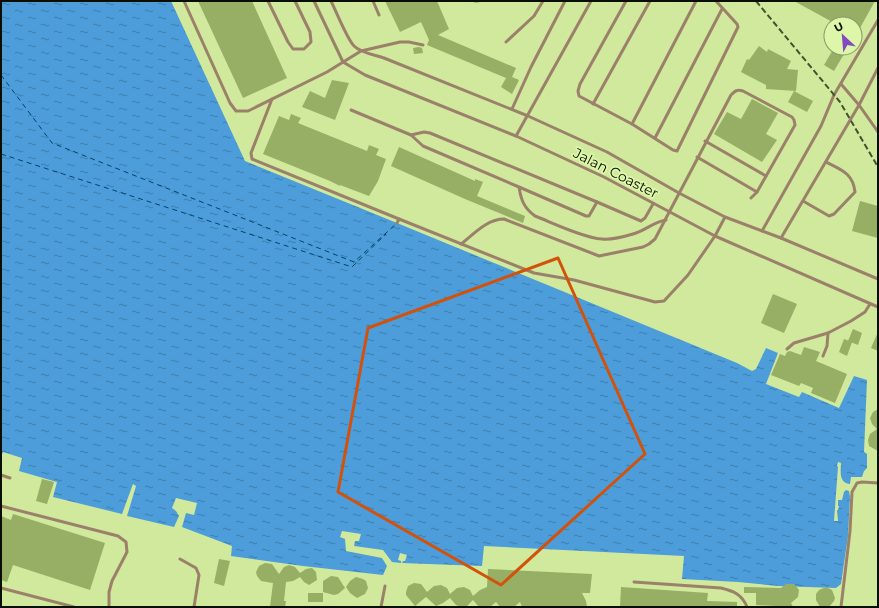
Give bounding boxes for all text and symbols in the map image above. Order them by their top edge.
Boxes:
north arrow [823,16,863,56]
text: U [832,19,846,35]
street label: Jalan Coaster [569,143,662,202]

